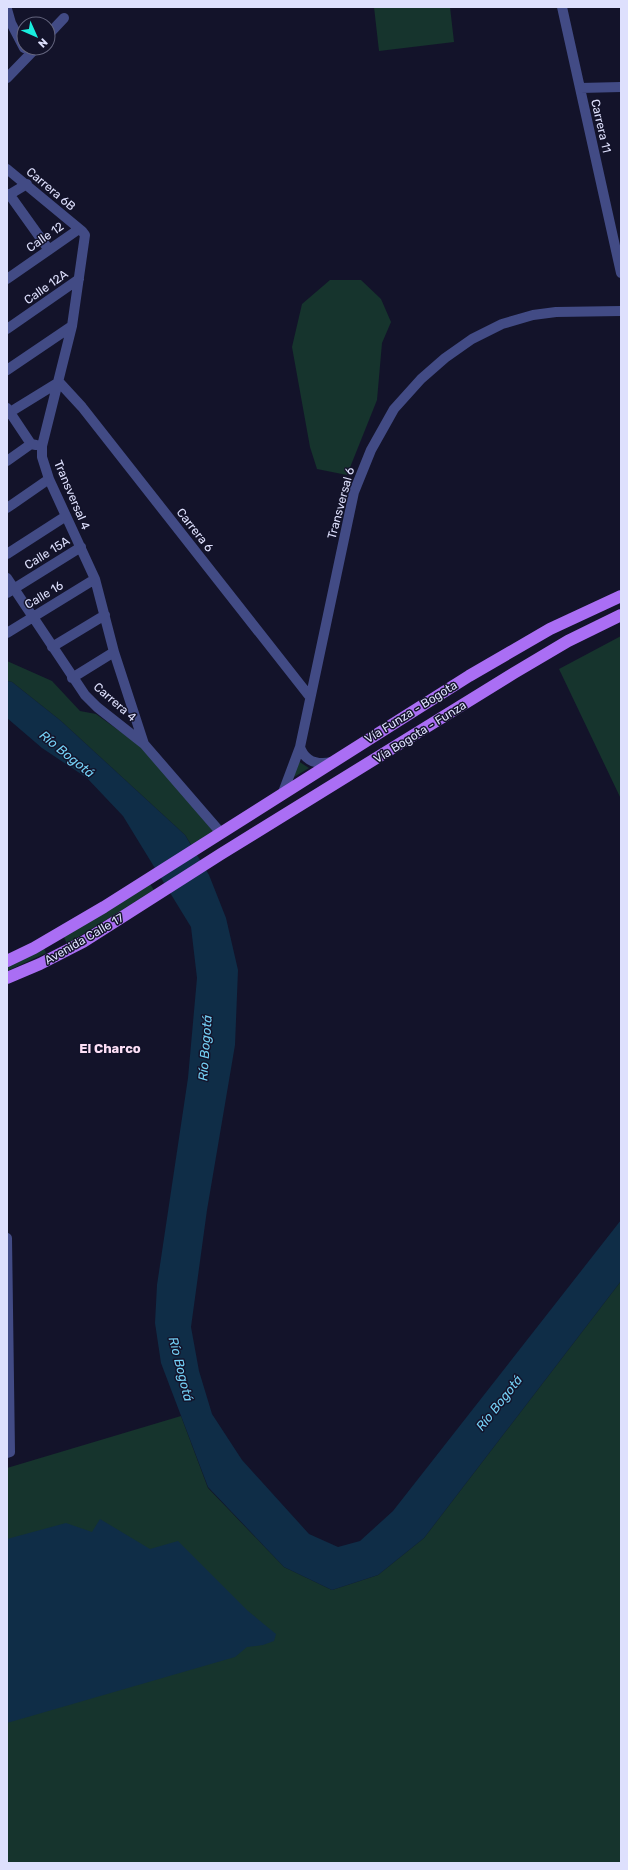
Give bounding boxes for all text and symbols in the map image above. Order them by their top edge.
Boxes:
north arrow [16,16,56,56]
text: N [35,35,50,50]
street label: Carrera 11 [588,98,614,154]
street label: Carrera 6B [24,164,78,214]
street label: Calle 12 [24,219,66,255]
street label: Calle 12A [21,267,71,307]
street label: Transversal 4 [51,458,93,532]
street label: Transversal 6 [325,466,357,540]
street label: Carrera 6 [174,505,216,555]
street label: Calle 15A [22,534,72,572]
street label: Calle 16 [22,578,66,612]
street label: Vía Funza - Bogota [362,678,460,746]
street label: Carrera 4 [91,680,140,725]
street label: Vía Bogota - Funza [371,698,469,766]
water label: Río Bogotá [36,727,98,782]
street label: Avenida Calle 17 [42,911,126,967]
water label: Río Bogotá [195,1014,216,1082]
district label: El Charco [79,1041,141,1056]
water label: Río Bogotá [165,1335,196,1404]
water label: Río Bogotá [473,1372,526,1434]

